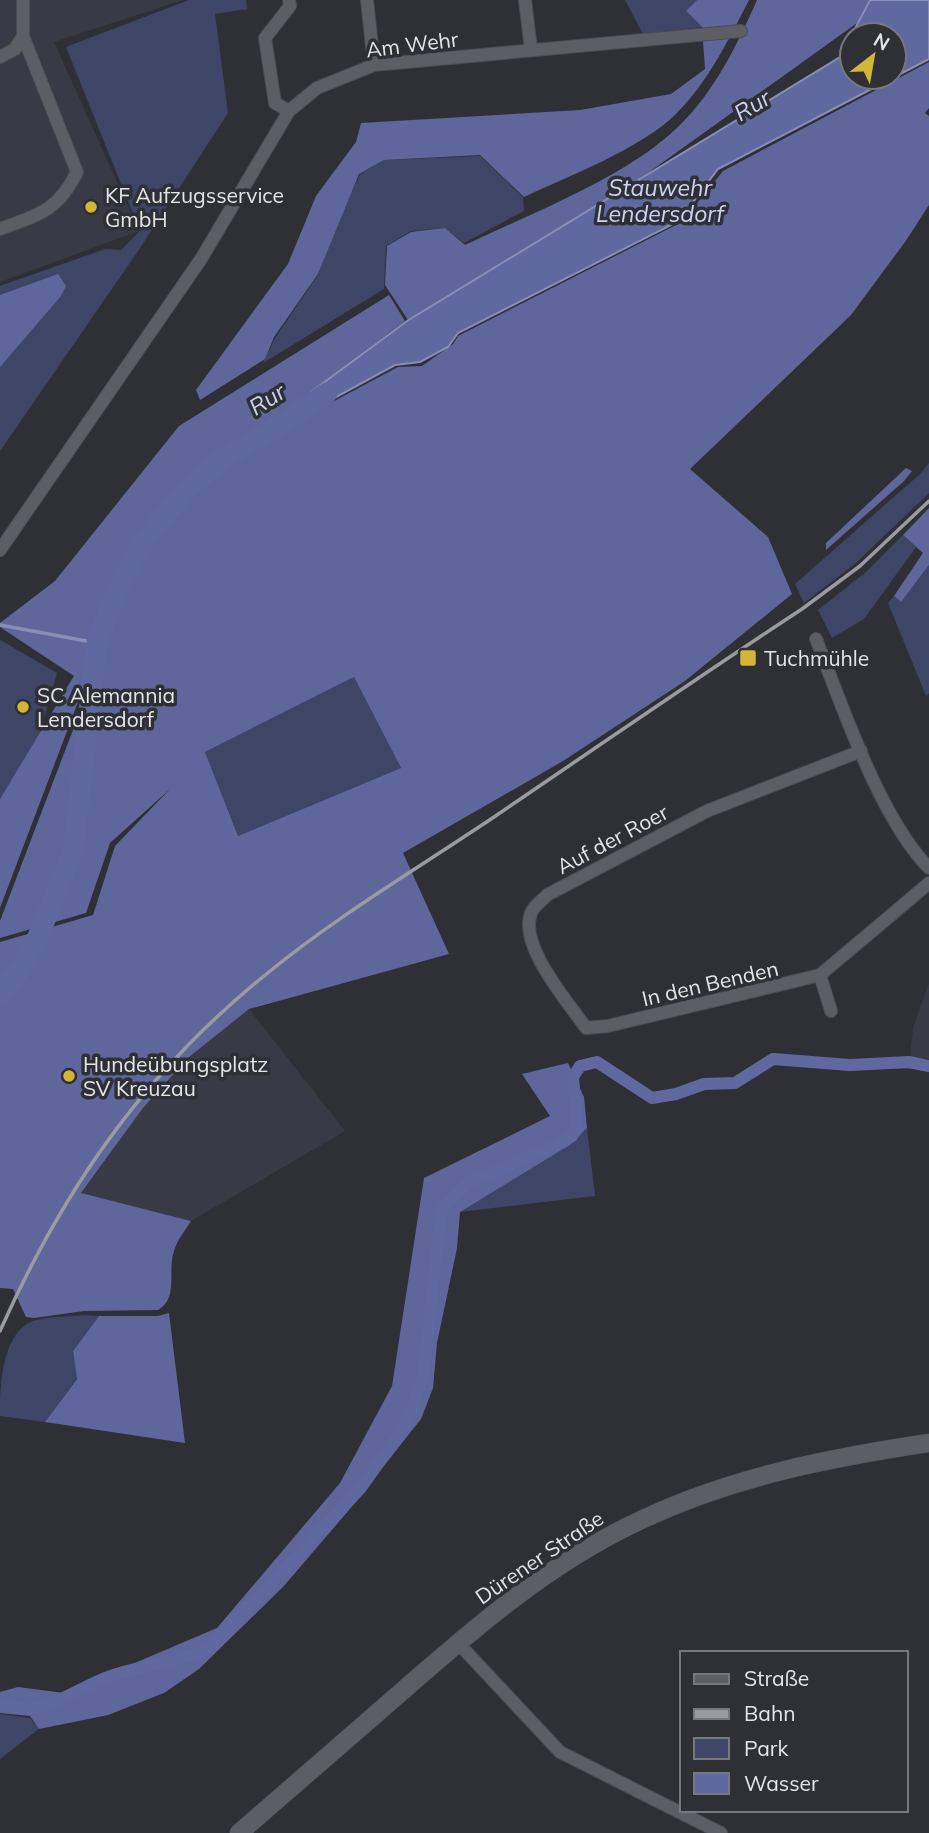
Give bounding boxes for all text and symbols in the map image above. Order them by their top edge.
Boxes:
north arrow [838,21,908,91]
street label: Am Wehr [364,25,460,63]
text: N [869,27,894,55]
water label: Rur [728,82,777,127]
water label: Stauwehr Lendersdorf [596,173,726,228]
place label: KF Aufzugsservice GmbH [105,182,284,232]
marker: KF Aufzugsservice GmbH [83,199,99,215]
water label: Rur [243,376,292,421]
place label: Tuchmühle [764,645,869,671]
marker: Tuchmühle [738,648,758,668]
place label: SC Alemannia Lendersdorf [37,682,175,732]
marker: SC Alemannia Lendersdorf [15,699,31,715]
street label: Auf der Roer [552,799,673,879]
street label: In den Benden [639,955,781,1011]
place label: Hundeübungsplatz SV Kreuzau [83,1051,268,1101]
marker: Hundeübungsplatz SV Kreuzau [61,1068,77,1084]
street label: Dürener Straße [470,1505,608,1609]
legend [680,1651,908,1812]
text: Straße [744,1665,809,1691]
text: Bahn [744,1700,796,1726]
text: Park [744,1735,788,1761]
text: Wasser [744,1770,819,1796]

